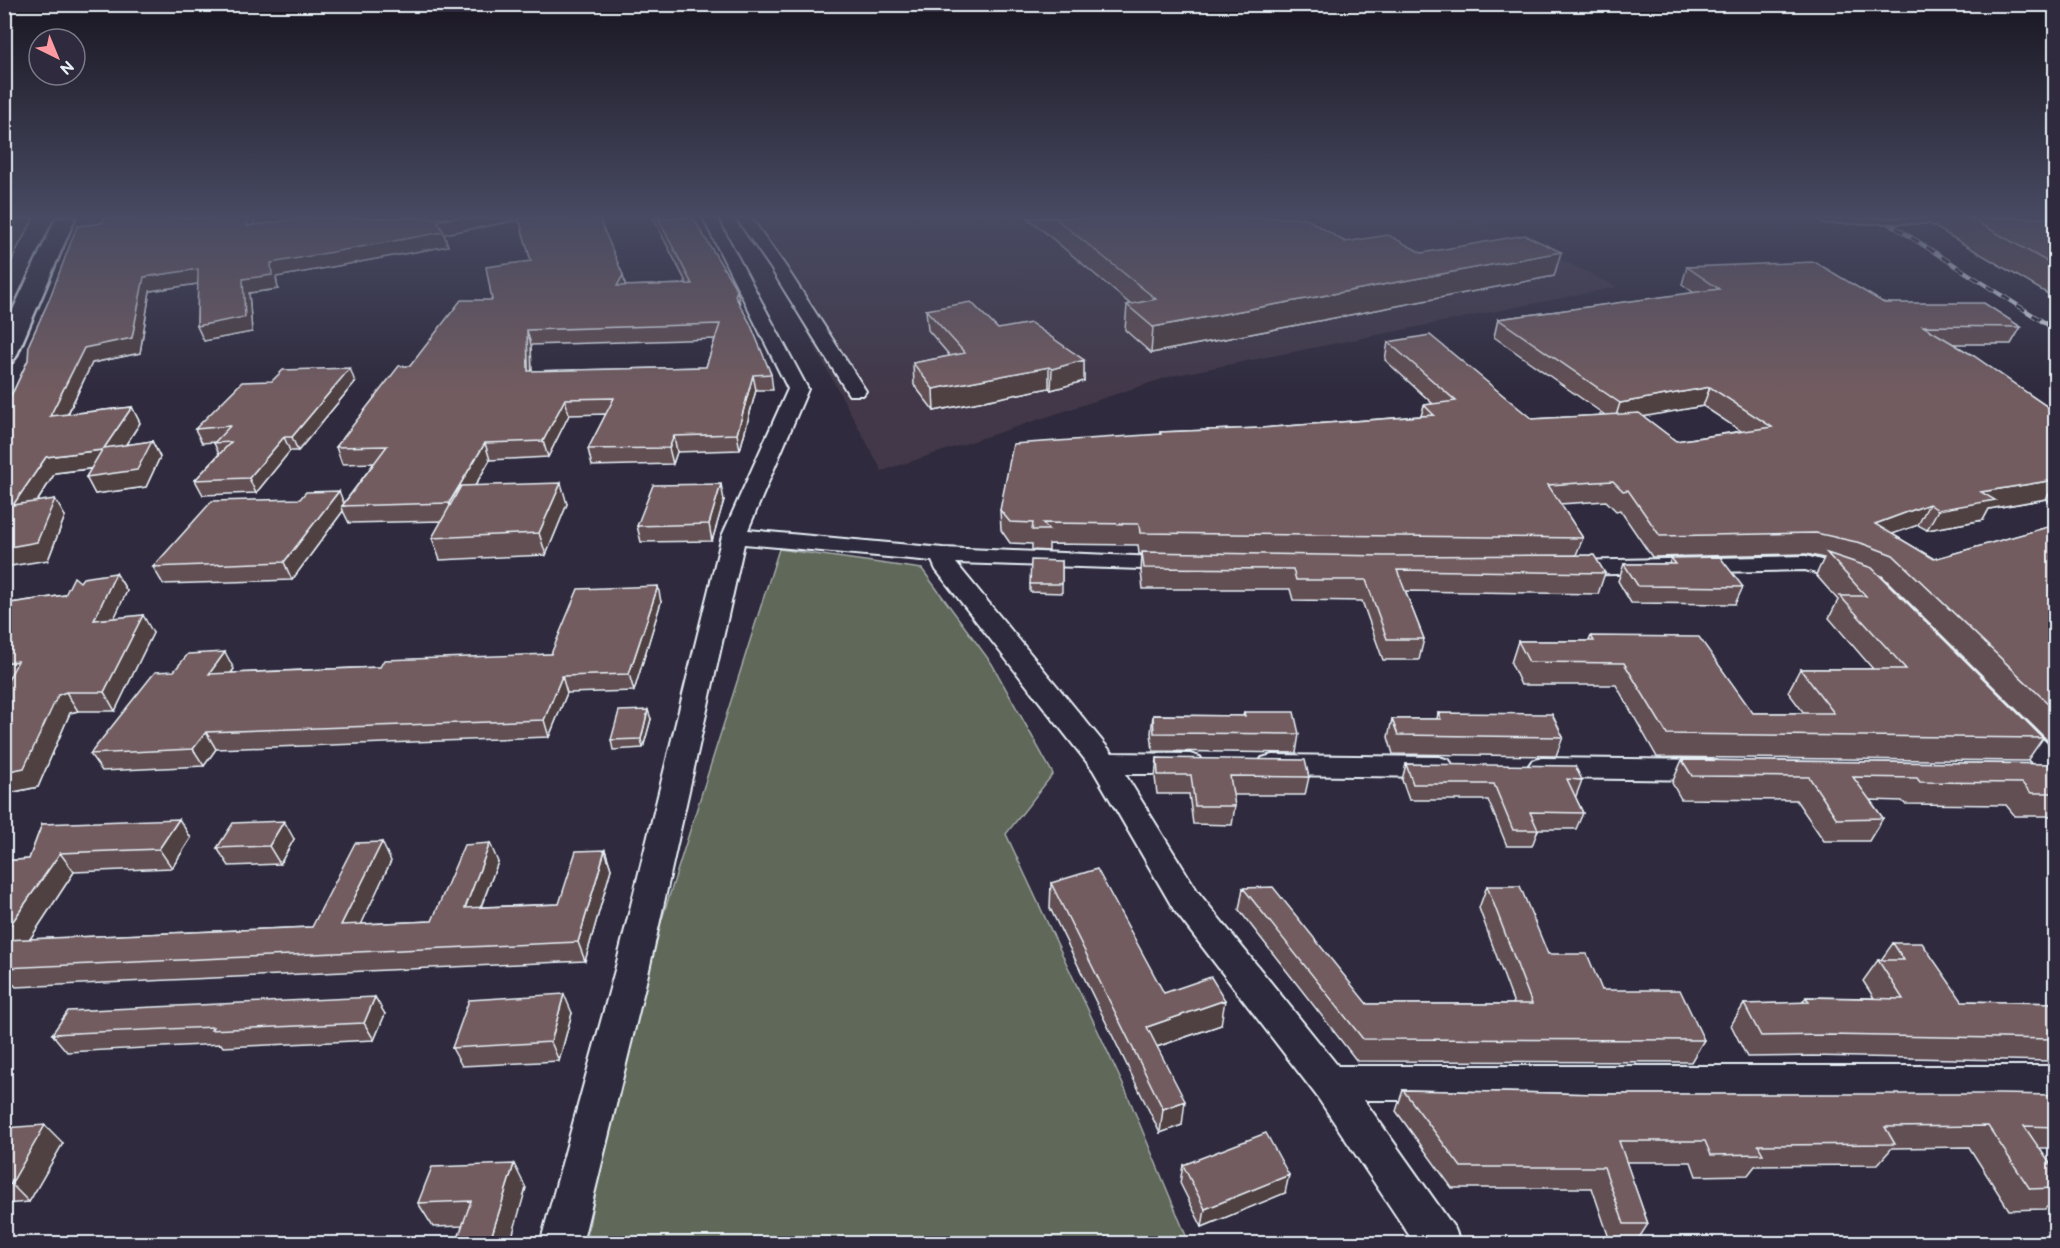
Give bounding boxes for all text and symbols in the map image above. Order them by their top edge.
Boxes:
north arrow [27,27,87,87]
text: N [55,56,77,78]

